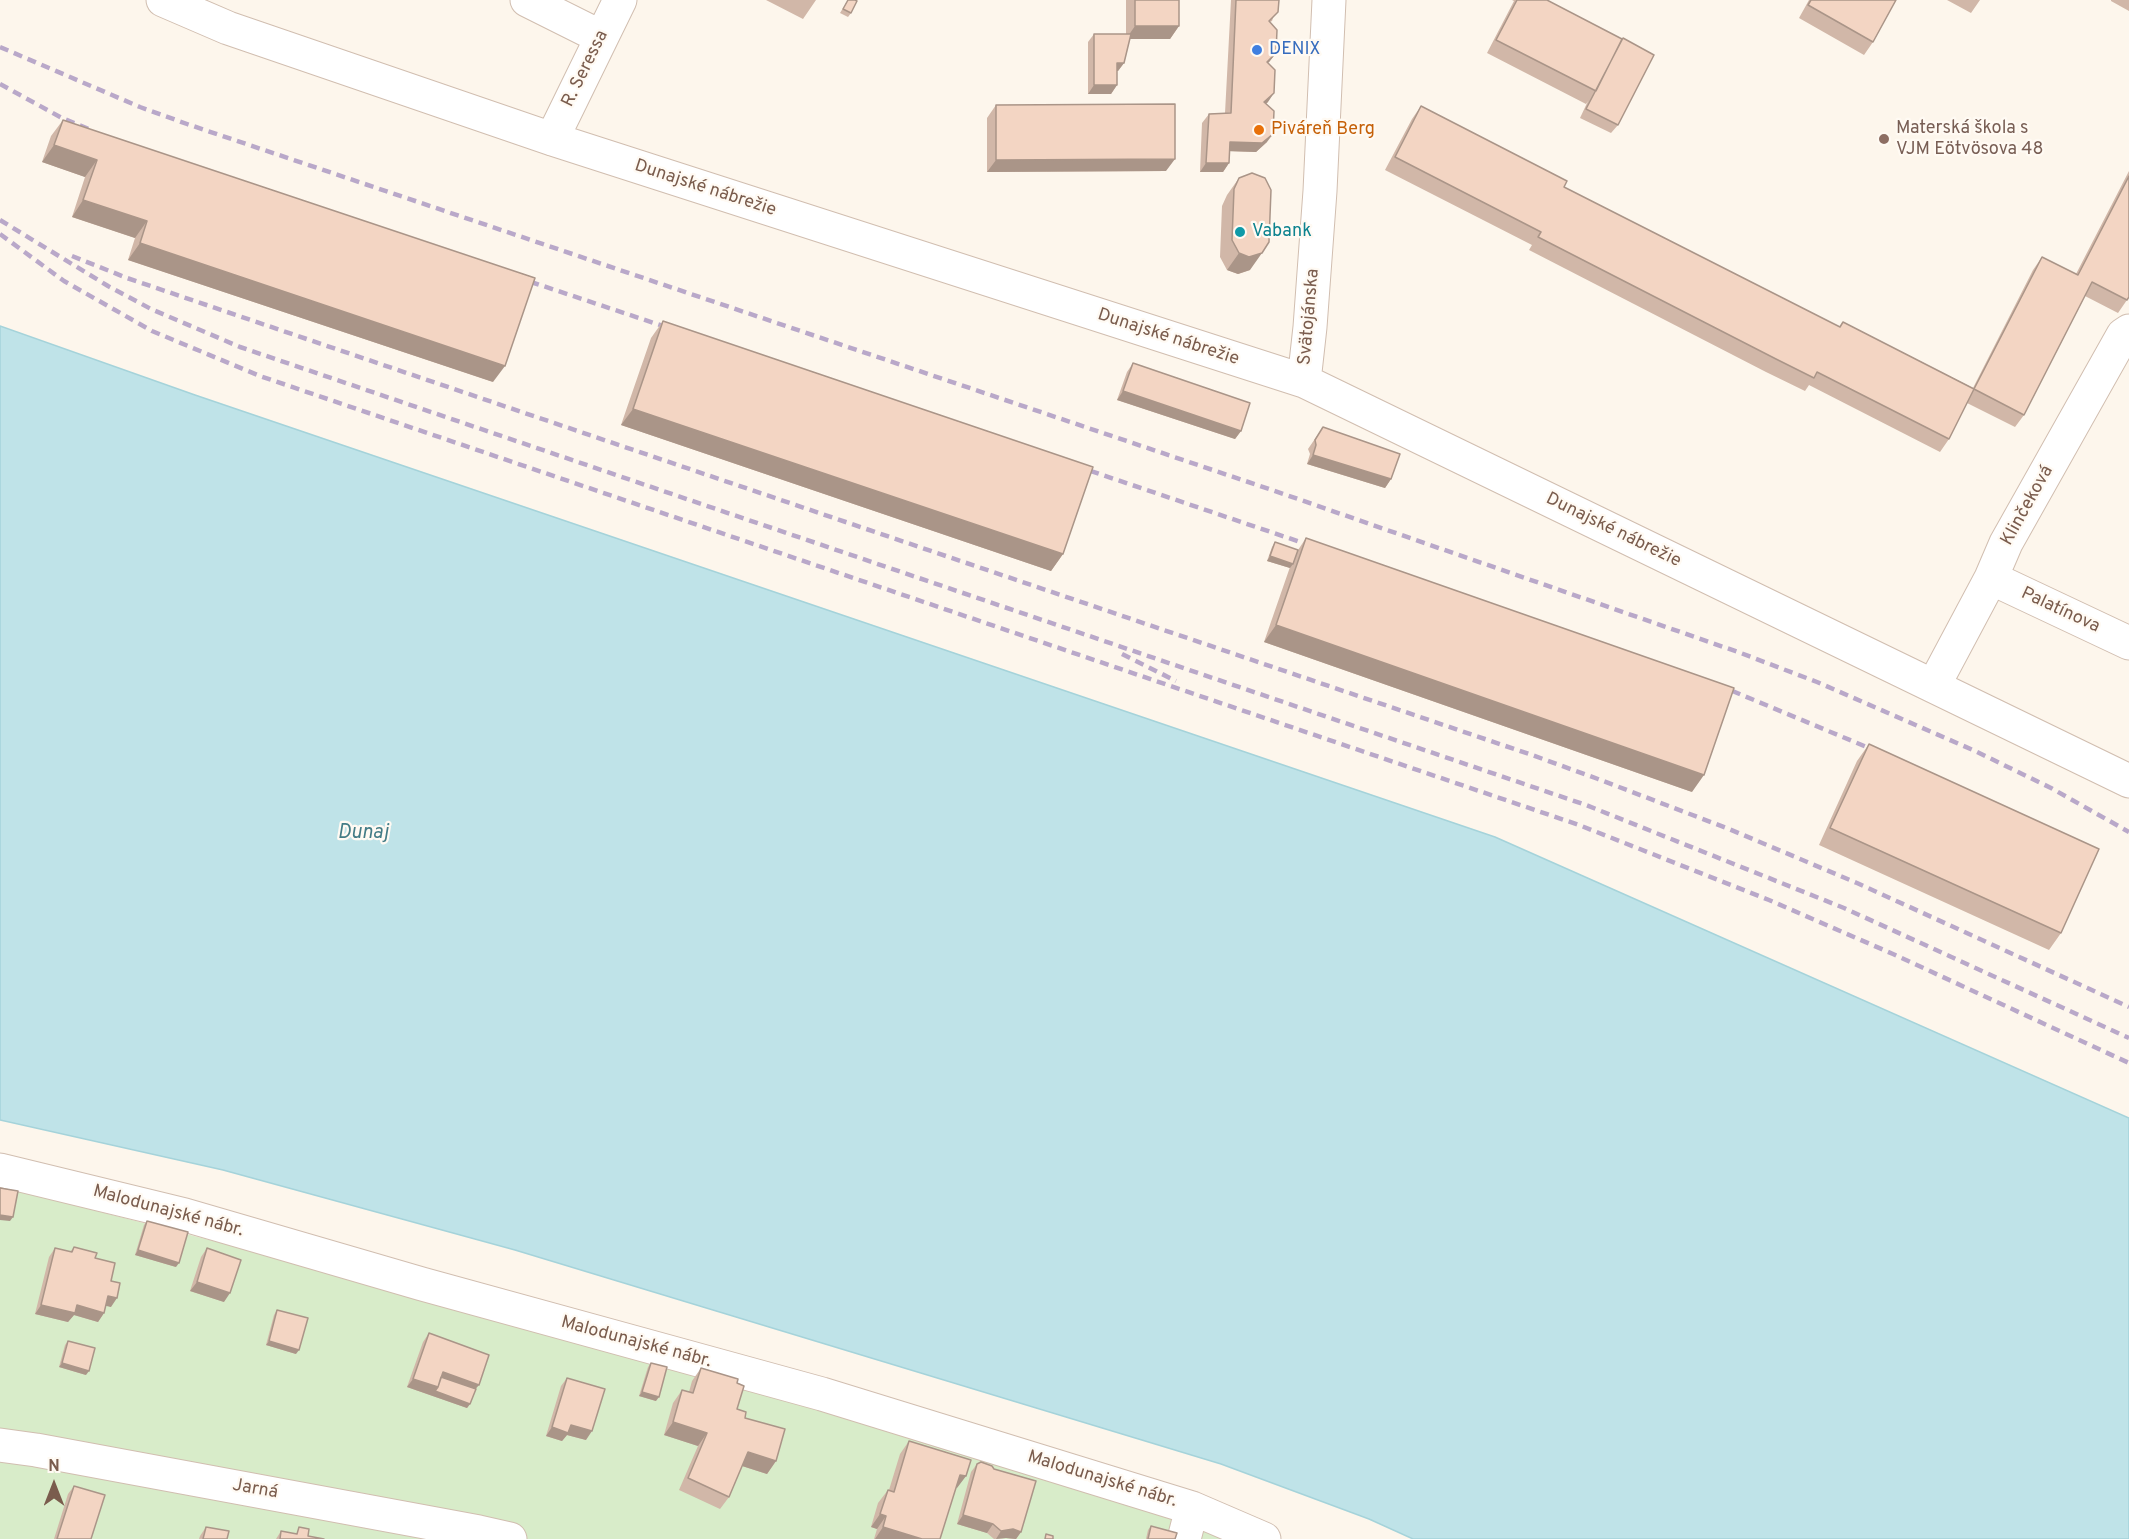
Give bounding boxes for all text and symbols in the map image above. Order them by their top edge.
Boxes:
street label: R. Seressa [558,27,614,111]
place label: DENIX [1269,39,1320,61]
marker: DENIX [1250,43,1264,57]
place label: Materská škola s VJM Eötvösova 48 [1896,118,2043,160]
place label: Piváreň Berg [1271,119,1375,141]
marker: Piváreň Berg [1252,123,1266,137]
marker: Materská škola s VJM Eötvösova 48 [1877,132,1891,146]
street label: Dunajské nábrežie [631,156,779,222]
place label: Vabank [1252,221,1312,243]
marker: Vabank [1233,225,1247,239]
street label: Svätojánska [1295,268,1325,366]
street label: Dunajské nábrežie [1094,305,1242,371]
street label: Klinčeková [1997,462,2059,550]
street label: Dunajské nábrežie [1542,489,1684,573]
street label: Palatínova [2017,583,2103,639]
water label: Dunaj [337,822,389,846]
street label: Malodunajské nábr. [90,1181,246,1243]
street label: Malodunajské nábr. [558,1312,714,1374]
street label: Malodunajské nábr. [1025,1447,1179,1513]
north arrow [24,1455,84,1515]
text: N [48,1457,60,1477]
street label: Jarná [230,1475,280,1505]

